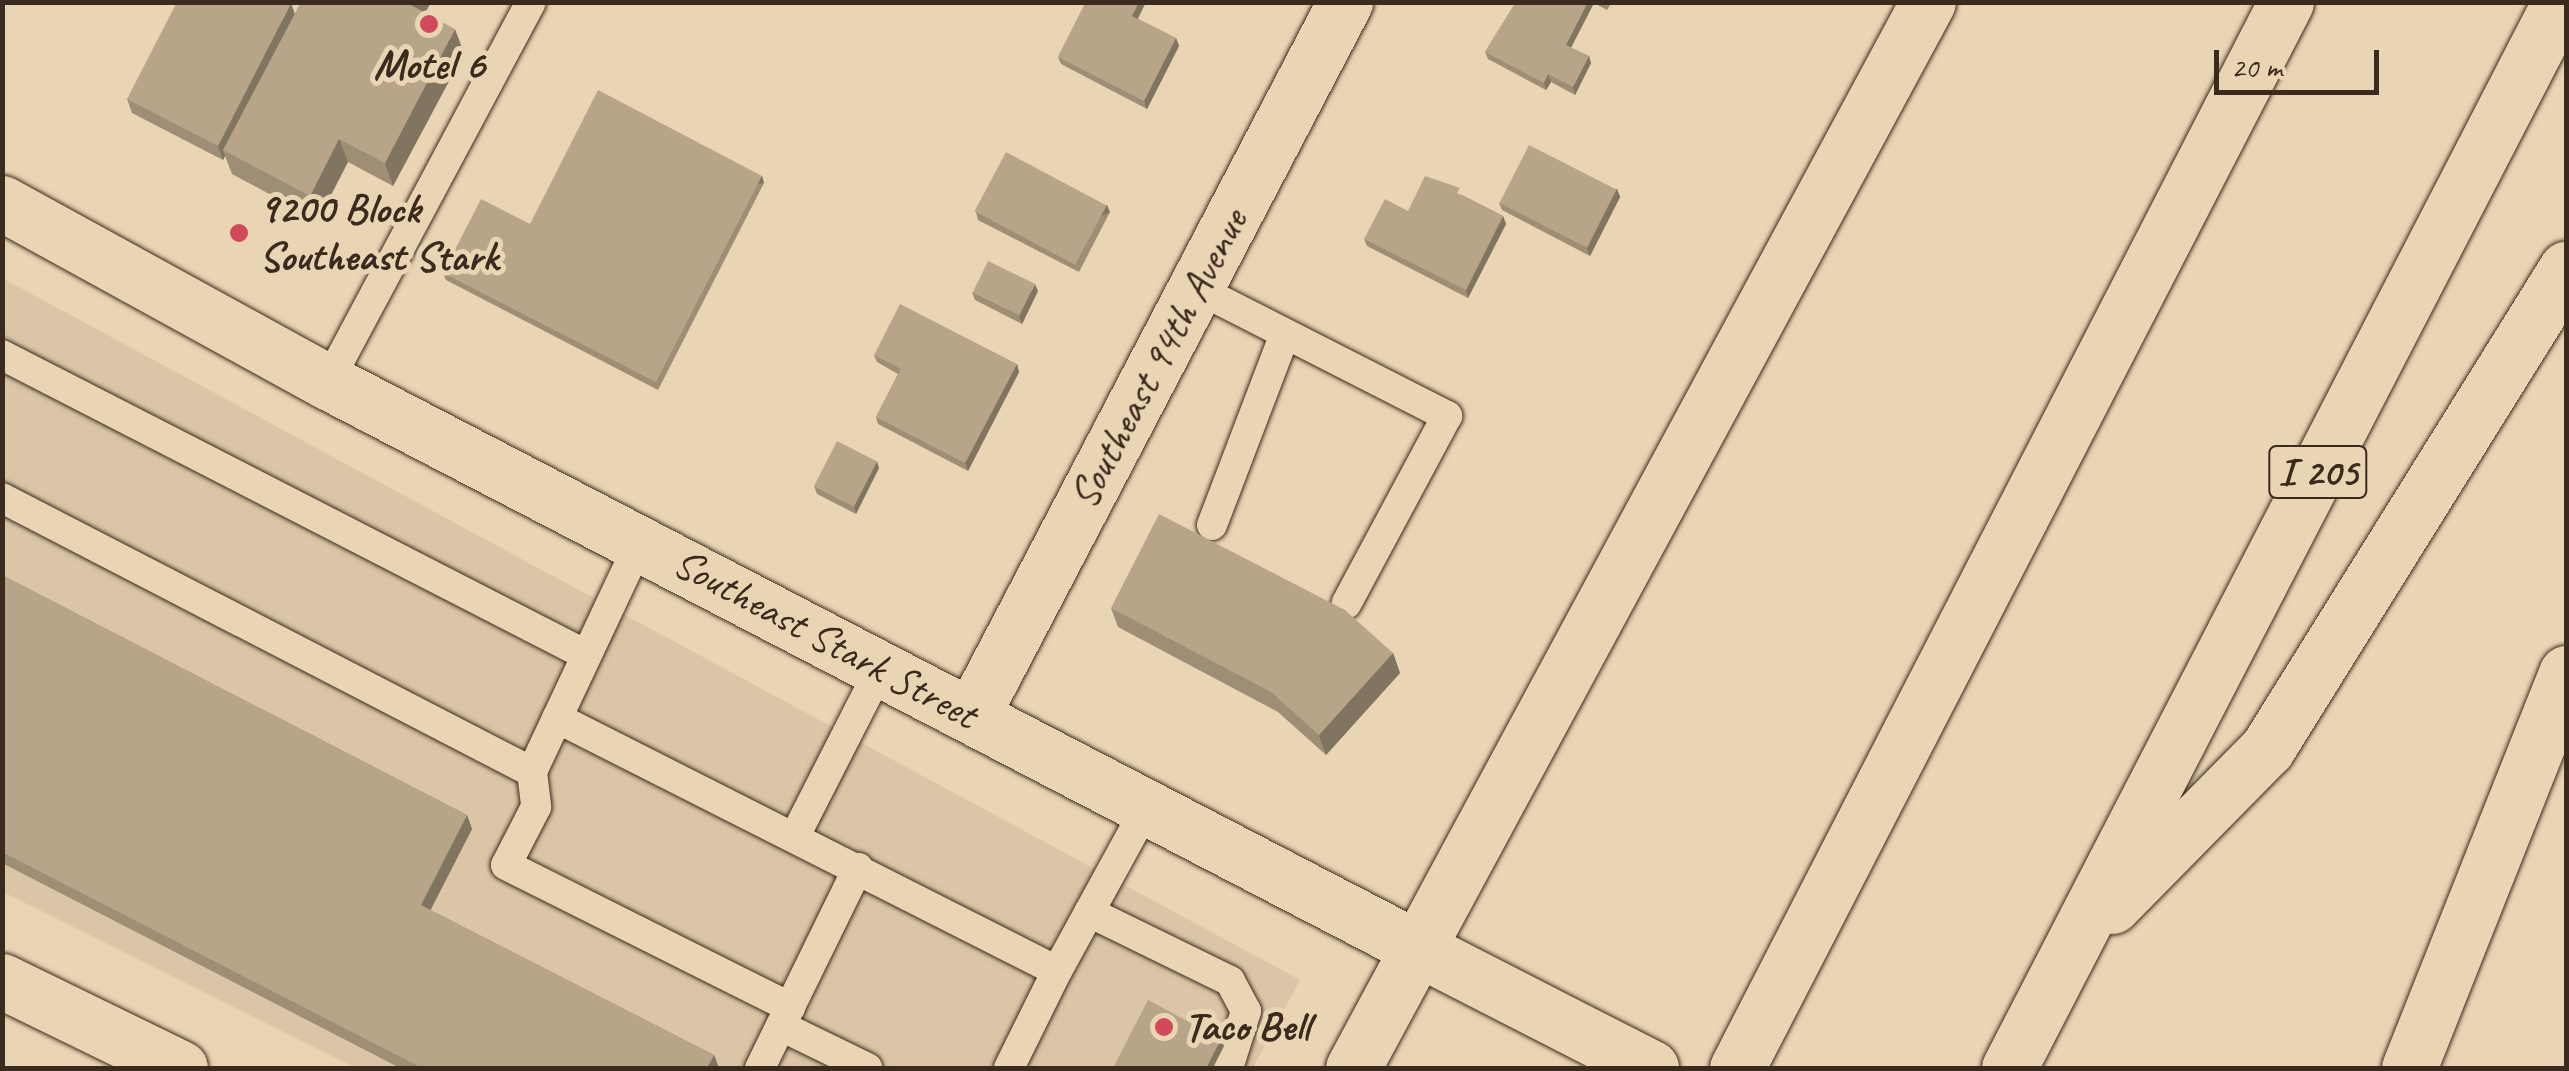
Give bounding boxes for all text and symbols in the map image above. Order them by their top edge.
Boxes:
marker: Motel 6 [418,13,440,35]
scale bar [2219,30,2384,92]
place label: Motel 6 [373,40,485,90]
text: 20 m [2231,48,2282,86]
place label: 9200 Block Southeast Stark [259,184,500,282]
street label: Southeast 94th Avenue [1059,201,1259,517]
marker: 9200 Block Southeast Stark [228,222,250,244]
road number: I 205 [2268,437,2368,507]
street label: Southeast Stark Street [663,537,987,741]
place label: Taco Bell [1184,1002,1310,1052]
marker: Taco Bell [1153,1016,1175,1038]

